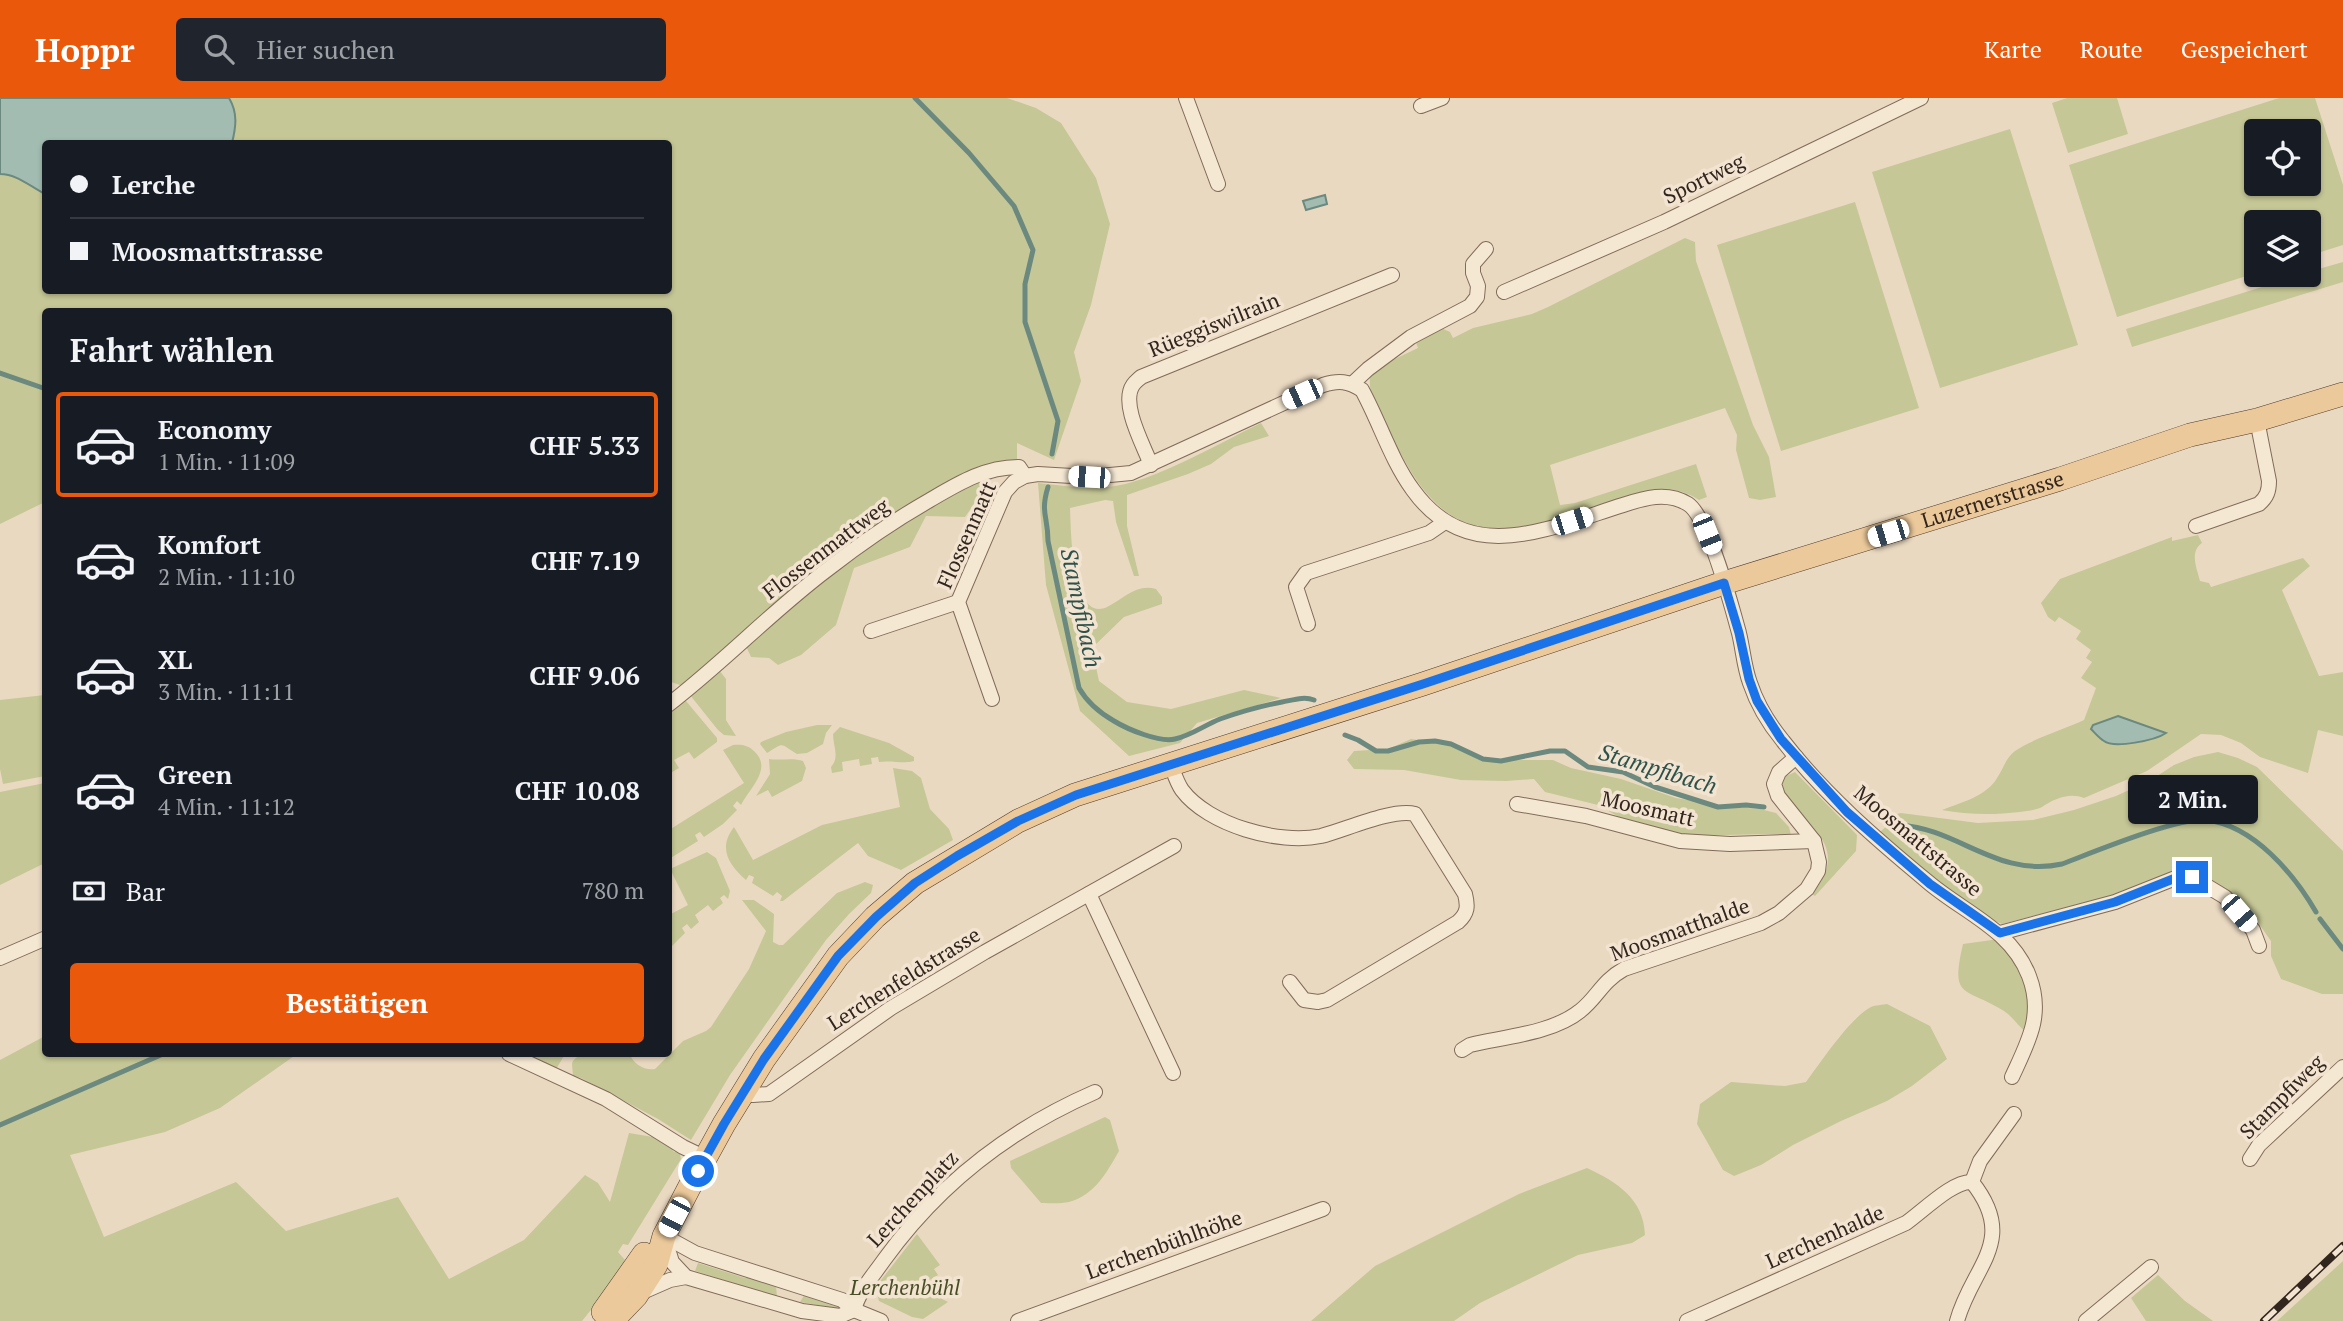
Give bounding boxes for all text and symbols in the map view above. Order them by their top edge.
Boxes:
search box [176,18,666,81]
text: Hoppr [35,28,134,71]
icon: search [200,30,238,68]
text: Hier suchen [256,32,395,66]
text: Karte [1984,33,2042,65]
text: Route [2080,33,2143,65]
text: Gespeichert [2181,33,2308,65]
map controls [2244,119,2321,287]
button: locate [2244,119,2321,196]
street label: Sportweg [1658,146,1750,210]
text: Lerche [112,167,196,201]
button: layers [2244,210,2321,287]
text: Moosmattstrasse [112,234,323,268]
street label: Rüeggiswilrain [1144,285,1284,363]
text: Fahrt wählen [70,329,274,371]
car [1279,376,1326,412]
text: Economy [158,412,271,446]
icon: car [74,413,137,476]
text: CHF 5.33 [529,428,640,462]
text: 1 Min. · 11:09 [158,446,295,477]
street label: Luzernerstrasse [1918,464,2067,534]
car [1068,465,1111,489]
street label: Flossenmatt [930,476,1002,593]
street label: Flossenmattweg [756,491,895,605]
car [1549,505,1596,537]
car [1690,511,1725,557]
car [1865,517,1912,549]
text: Komfort [158,527,261,561]
icon: car [74,528,137,591]
text: CHF 7.19 [531,543,640,577]
water label: Stampfibach [1054,545,1109,671]
text: 2 Min. · 11:10 [158,561,295,592]
text: XL [158,642,192,676]
icon: car [74,643,137,706]
text: CHF 9.06 [529,658,640,692]
text: 3 Min. · 11:11 [158,676,295,707]
water label: Stampfibach [1595,736,1721,801]
text: Green [158,757,232,791]
icon: car [74,758,137,821]
text: CHF 10.08 [515,773,640,807]
callout: 2 Min. [2127,776,2257,824]
street label: Moosmattstrasse [1849,778,1989,902]
street label: Moosmatt [1599,784,1698,832]
text: 2 Min. [2158,784,2228,815]
text: 4 Min. · 11:12 [158,791,295,822]
route end [2176,861,2208,893]
icon: cash [70,872,108,910]
text: Bar [126,874,165,908]
text: 780 m [582,875,644,906]
car [2218,890,2261,936]
street label: Moosmatthalde [1606,891,1753,967]
street label: Lerchenfeldstrasse [822,920,985,1036]
button: Bestätigen [70,963,644,1043]
street label: Stampfiweg [2233,1047,2330,1145]
street label: Lerchenplatz [860,1144,964,1253]
route start [682,1155,714,1187]
car [655,1194,694,1240]
street label: Lerchenhalde [1761,1198,1888,1275]
street label: Lerchenbühlhöhe [1082,1203,1246,1285]
park label: Lerchenbühl [849,1273,960,1301]

